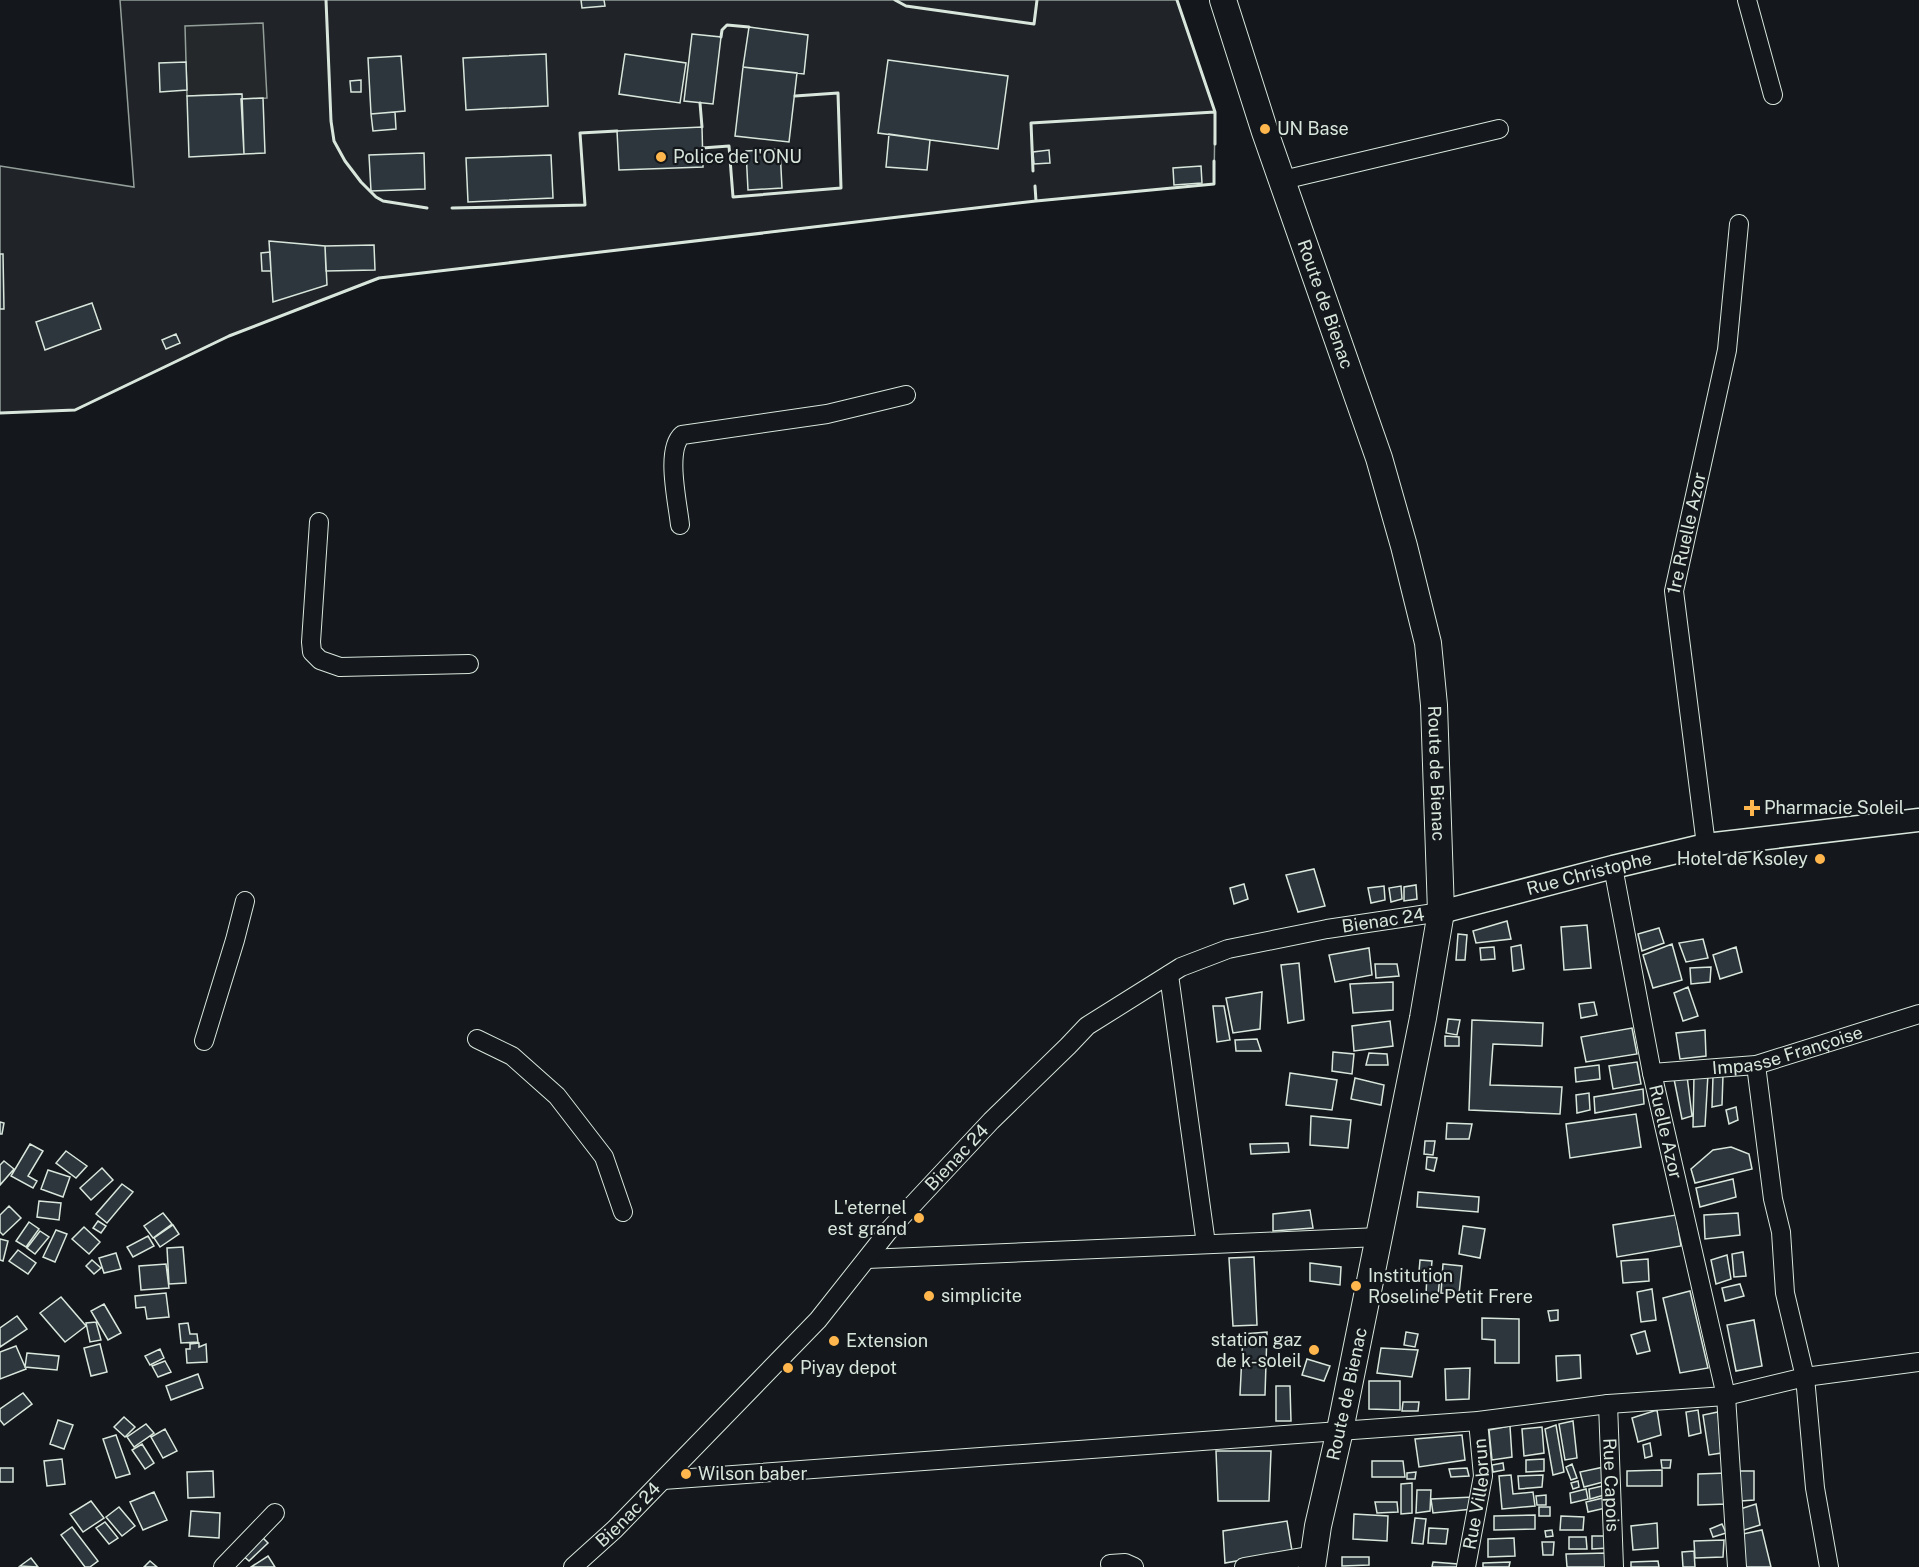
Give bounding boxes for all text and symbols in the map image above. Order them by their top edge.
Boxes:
place label: UN Base [1277,118,1349,139]
marker: UN Base [1258,122,1272,136]
place label: Police de l'ONU [673,146,802,167]
marker: Police de l'ONU [654,150,668,164]
street label: Route de Bienac [1293,237,1358,372]
street label: 1re Ruelle Azor [1663,470,1710,596]
street label: Route de Bienac [1424,705,1450,841]
place label: Pharmacie Soleil [1764,797,1904,818]
marker: Pharmacie Soleil [1745,801,1759,815]
street label: Rue Christophe [1524,847,1654,899]
place label: Hotel de Ksoley [1677,848,1808,869]
marker: Hotel de Ksoley [1813,852,1827,866]
street label: Bienac 24 [1340,904,1426,937]
street label: Impasse Françoise [1711,1021,1865,1078]
street label: Ruelle Azor [1645,1083,1687,1181]
street label: Bienac 24 [920,1120,993,1195]
place label: L'eternel est grand [828,1197,907,1239]
marker: L'eternel est grand [912,1211,926,1225]
place label: Institution Roseline Petit Frere [1368,1265,1533,1307]
marker: Institution Roseline Petit Frere [1349,1279,1363,1293]
place label: simplicite [941,1285,1022,1306]
marker: simplicite [922,1289,936,1303]
street label: Route de Bienac [1322,1325,1371,1462]
place label: station gaz de k-soleil [1211,1329,1302,1371]
place label: Extension [846,1330,928,1351]
marker: Extension [827,1334,841,1348]
marker: station gaz de k-soleil [1307,1343,1321,1357]
place label: Piyay depot [800,1357,897,1378]
marker: Piyay depot [781,1361,795,1375]
street label: Rue Villebrun [1458,1438,1493,1551]
street label: Rue Capois [1599,1438,1624,1532]
place label: Wilson baber [698,1463,808,1484]
marker: Wilson baber [679,1467,693,1481]
street label: Bienac 24 [591,1478,665,1551]

